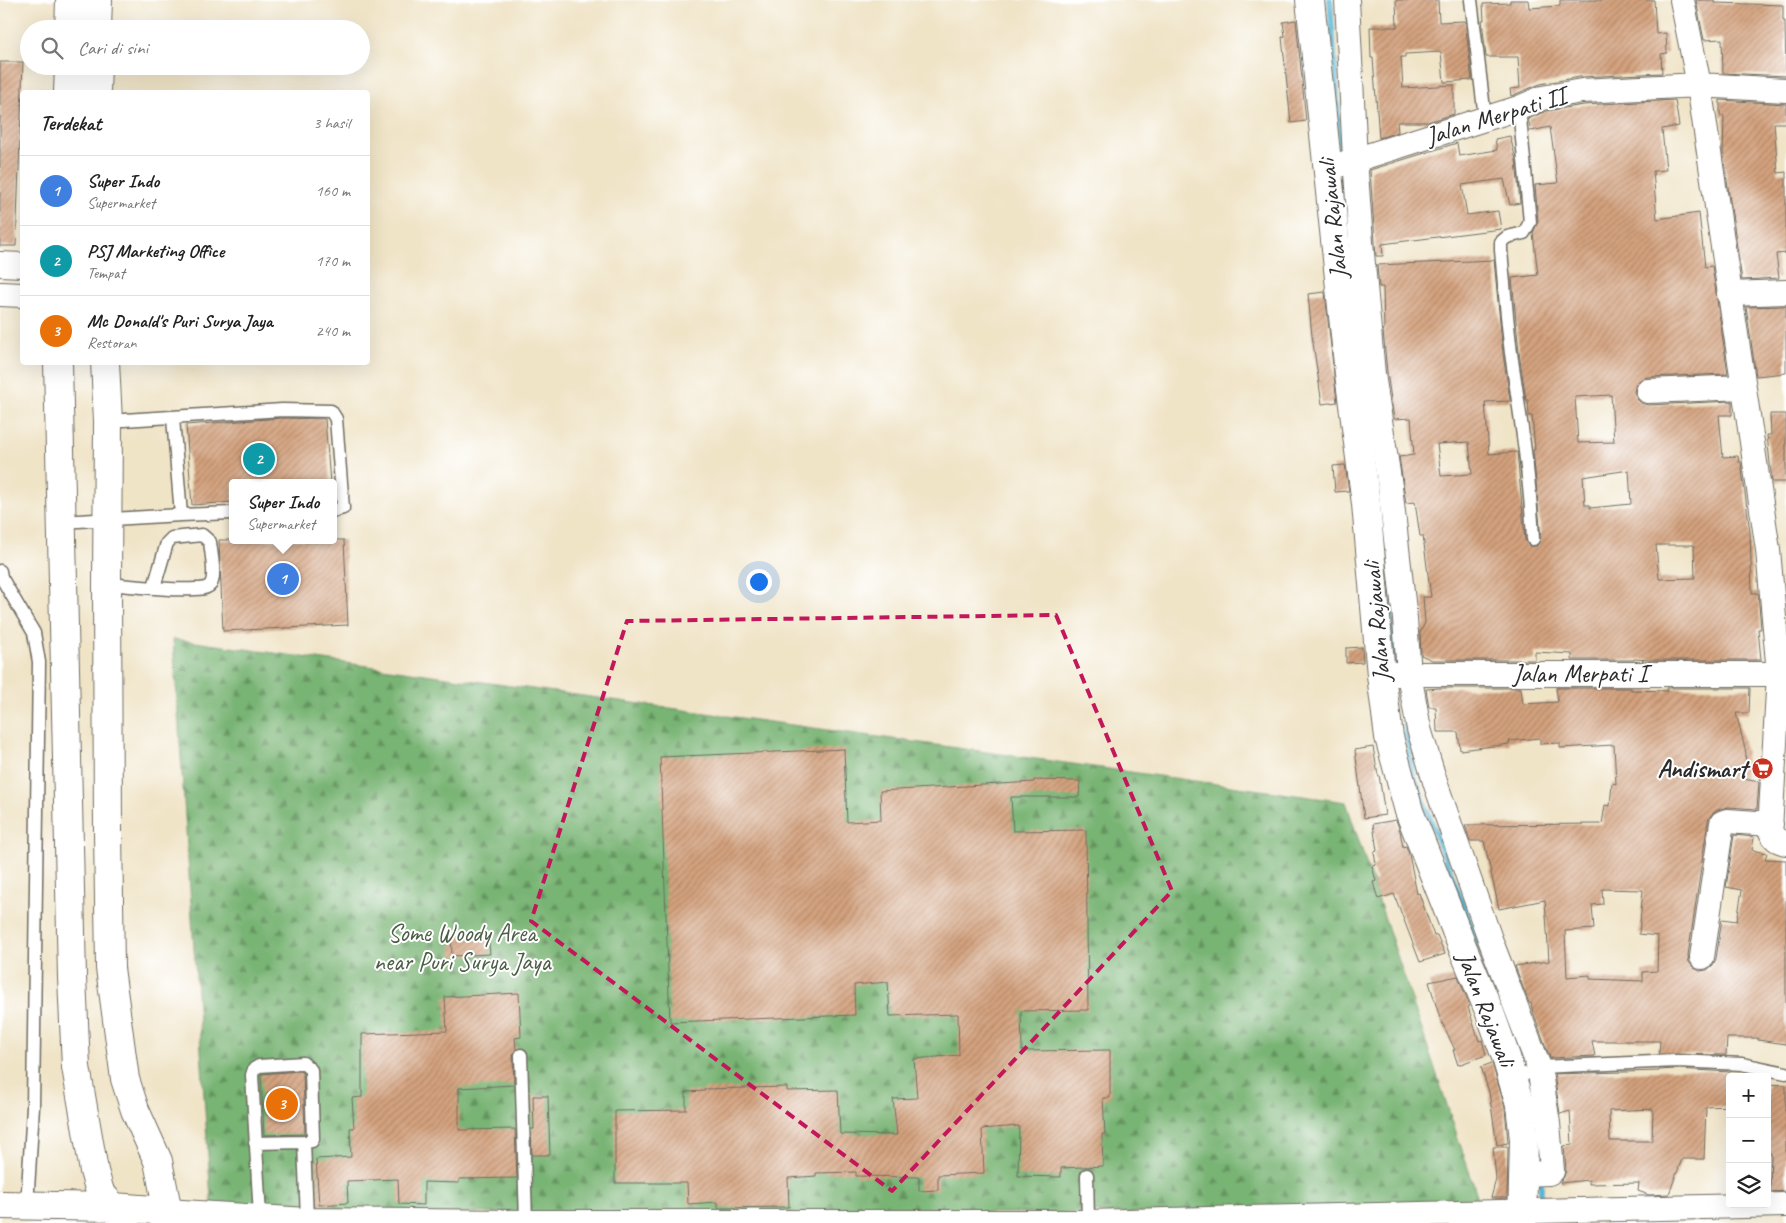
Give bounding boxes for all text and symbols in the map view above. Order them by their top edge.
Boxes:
search box [20,20,370,75]
icon: search [38,34,66,62]
text: Cari di sini [78,36,148,60]
street label: Jalan Merpati II [1421,78,1575,153]
text: Terdekat [40,110,101,136]
text: 3 hasil [313,113,350,133]
street label: Jalan Rajawali [1310,154,1355,281]
text: Super Indo [87,169,159,193]
text: 1 [52,181,60,201]
text: 160 m [316,181,350,201]
text: Supermarket [87,193,155,213]
text: PSJ Marketing Office [87,239,224,263]
text: 2 [52,251,60,271]
text: 170 m [316,251,350,271]
text: Tempat [87,263,125,283]
text: Mc Donald's Puri Surya Jaya [87,309,273,333]
text: 3 [52,321,60,341]
text: 240 m [316,321,350,341]
text: Restoran [87,333,137,353]
pin: 2 [243,440,275,478]
popup [229,479,337,544]
text: Super Indo [247,490,319,514]
text: Supermarket [247,514,315,534]
street label: Jalan Rajawali [1356,557,1398,684]
pin: 1 [267,560,299,598]
your location [746,569,772,595]
street label: Jalan Merpati I [1512,658,1653,690]
place label: Andismart [1658,753,1751,785]
supermarket icon: Andismart [1751,757,1775,781]
park label: Some Woody Area near Puri Surya Jaya [374,917,552,978]
street label: Jalan Rajawali [1449,946,1524,1074]
map controls [1726,1073,1771,1208]
button: + [1726,1073,1771,1118]
pin: 3 [266,1085,298,1123]
button: − [1726,1118,1771,1163]
button: layers [1726,1163,1771,1208]

